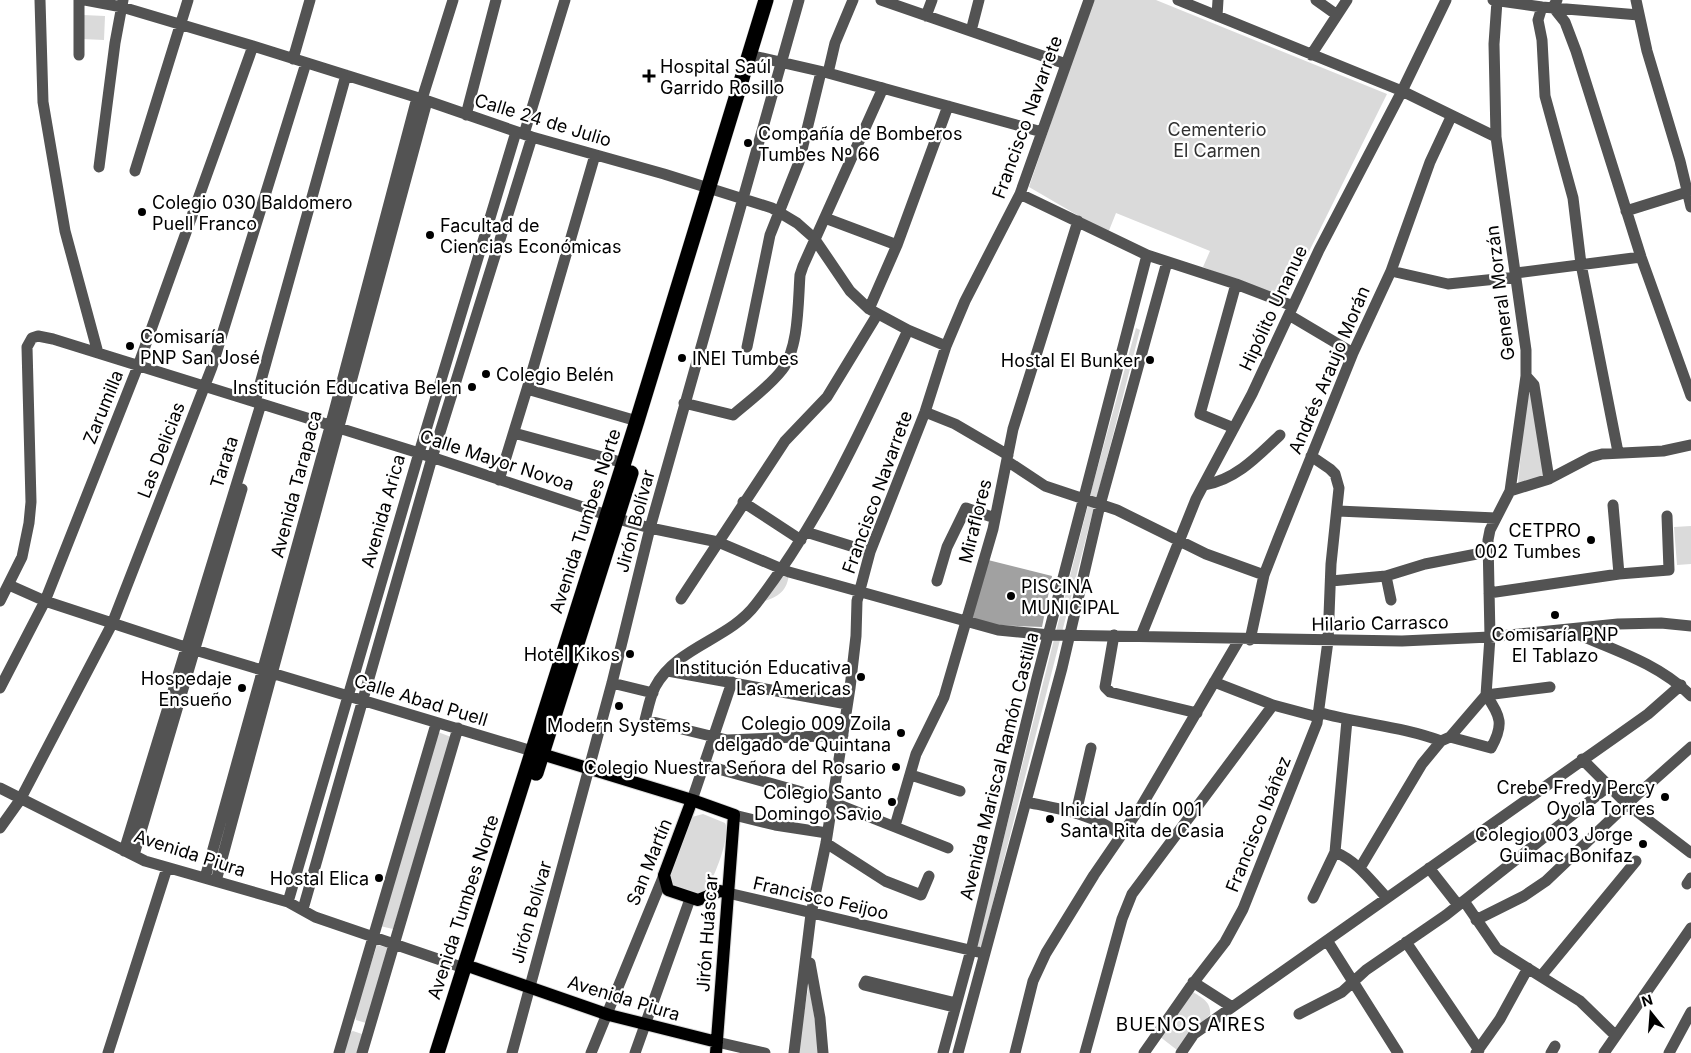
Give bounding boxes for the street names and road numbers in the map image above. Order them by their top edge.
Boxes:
street label: Francisco Navarrete [988,33,1066,201]
street label: Calle 24 de Julio [472,89,614,151]
street label: General Morzán [1481,224,1519,362]
street label: Hipólito Unanue [1235,242,1311,374]
street label: Andrés Araujo Morán [1284,283,1374,457]
street label: Zarumilla [79,367,127,447]
street label: Las Delicias [133,399,189,501]
street label: Avenida Tarapaca [266,408,326,560]
street label: Francisco Navarrete [838,408,916,576]
street label: Calle Mayor Novoa [417,425,577,495]
street label: Avenida Tumbes Norte [545,426,625,616]
street label: Tarata [206,433,242,491]
street label: Avenida Arica [357,452,409,570]
street label: Jirón Bolívar [611,467,659,575]
street label: Miraflores [954,477,996,565]
street label: Hilario Carrasco [1311,611,1449,635]
street label: Avenida Mariscal Ramón Castilla [955,630,1043,902]
street label: Calle Abad Puell [352,670,490,730]
street label: Francisco Ibáñez [1221,753,1295,895]
street label: Avenida Tumbes Norte [423,812,503,1002]
street label: San Martín [622,816,676,908]
street label: Avenida Piura [132,825,248,881]
street label: Jirón Bolívar [506,858,556,966]
street label: Francisco Feijoo [751,872,891,924]
street label: Jirón Huáscar [692,873,722,993]
street label: Avenida Piura [565,971,683,1025]

